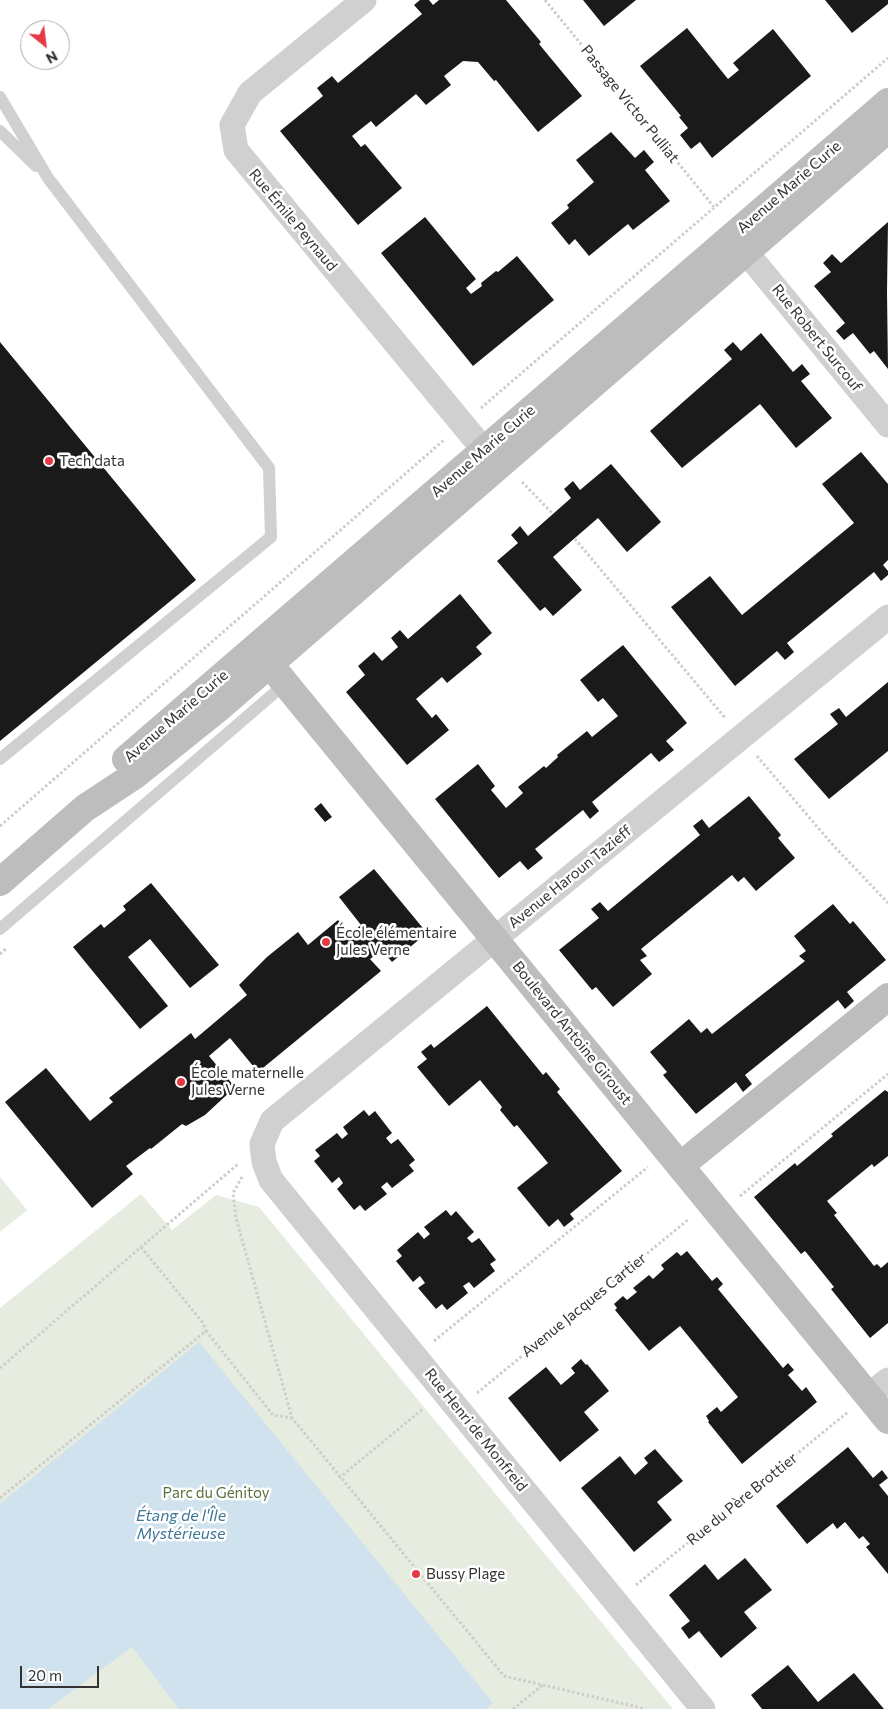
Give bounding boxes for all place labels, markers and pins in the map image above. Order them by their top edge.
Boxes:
place label: Tech data [59,452,125,470]
marker: Tech data [43,455,55,467]
place label: École élémentaire Jules Verne [336,924,457,959]
marker: École élémentaire Jules Verne [320,936,332,948]
place label: École maternelle Jules Verne [191,1064,304,1099]
marker: École maternelle Jules Verne [175,1076,187,1088]
place label: Bussy Plage [426,1565,505,1583]
marker: Bussy Plage [410,1568,422,1580]

